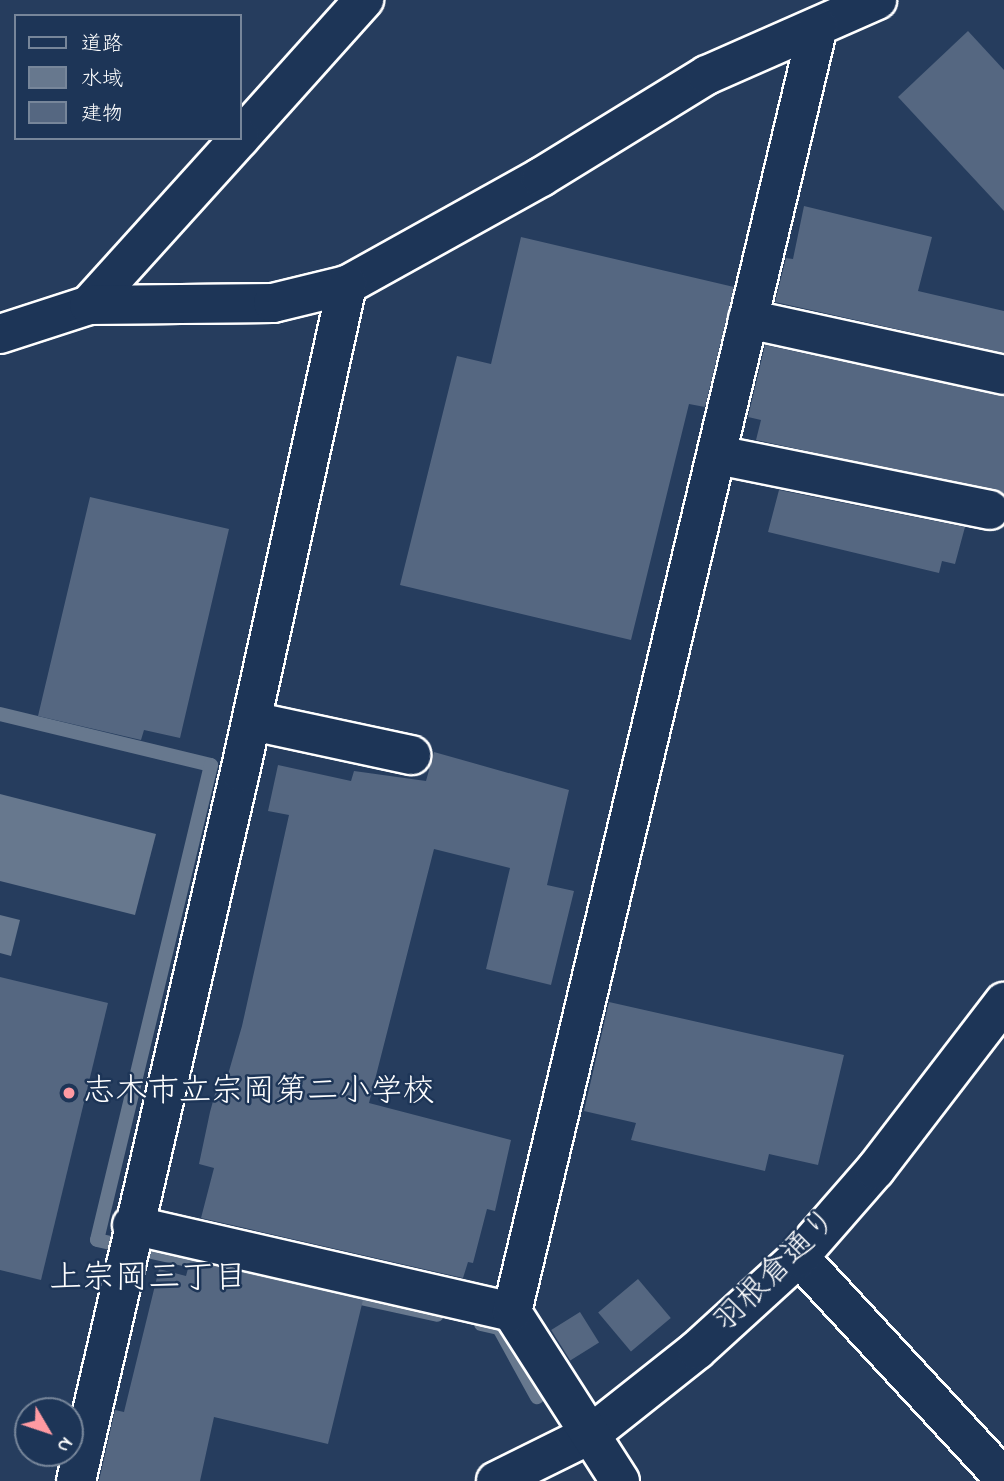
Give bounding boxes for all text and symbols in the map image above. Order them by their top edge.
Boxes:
legend [14,14,242,140]
text: 道路 [81,30,123,60]
text: 水域 [81,65,123,95]
text: 建物 [81,100,123,130]
place label: 志木市立宗岡第二小学校 [83,1074,435,1112]
marker: 志木市立宗岡第二小学校 [61,1085,77,1101]
street label: 羽根倉通り [707,1202,847,1342]
district label: 上宗岡三丁目 [49,1260,247,1300]
north arrow [14,1397,84,1467]
text: N [50,1431,79,1458]

